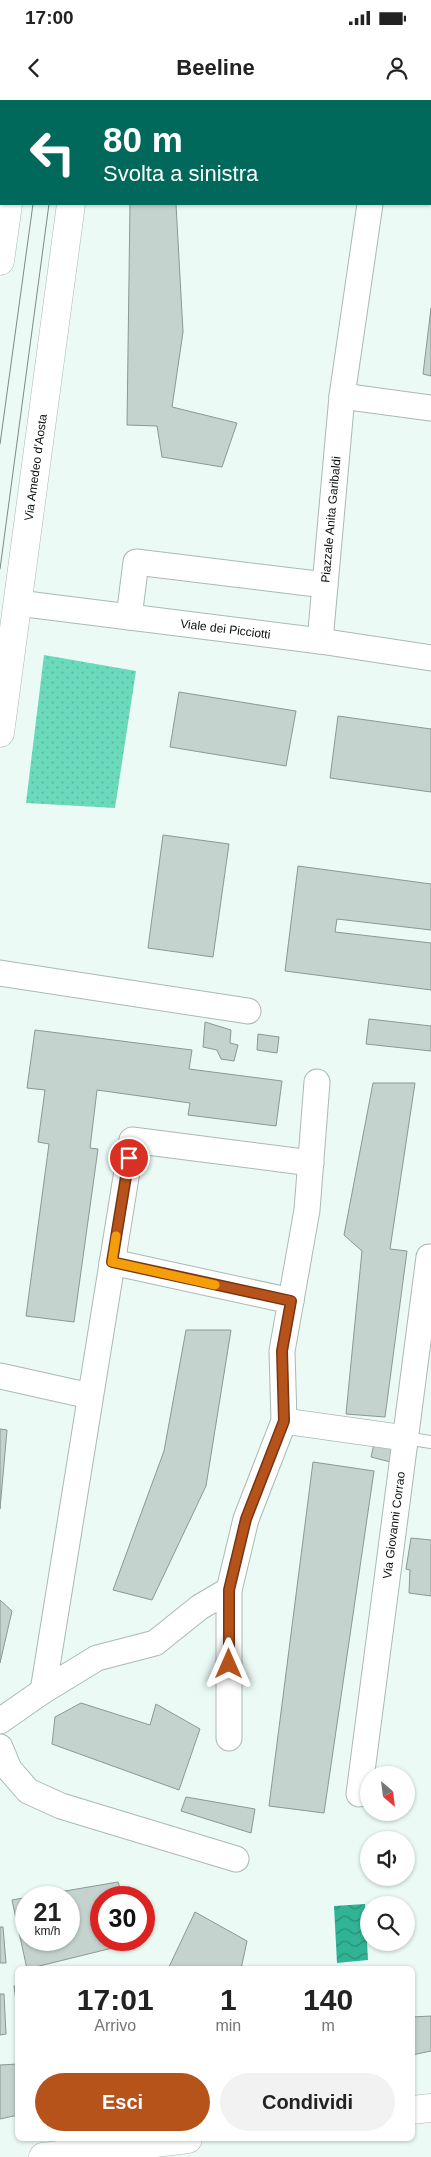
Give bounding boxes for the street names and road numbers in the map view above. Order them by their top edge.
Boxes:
street label: Via Amedeo d'Aosta [22,413,50,522]
street label: Piazzale Anita Garibaldi [318,456,344,583]
street label: Viale dei Picciotti [180,616,271,642]
street label: Via Giovanni Corrao [380,1471,408,1580]

